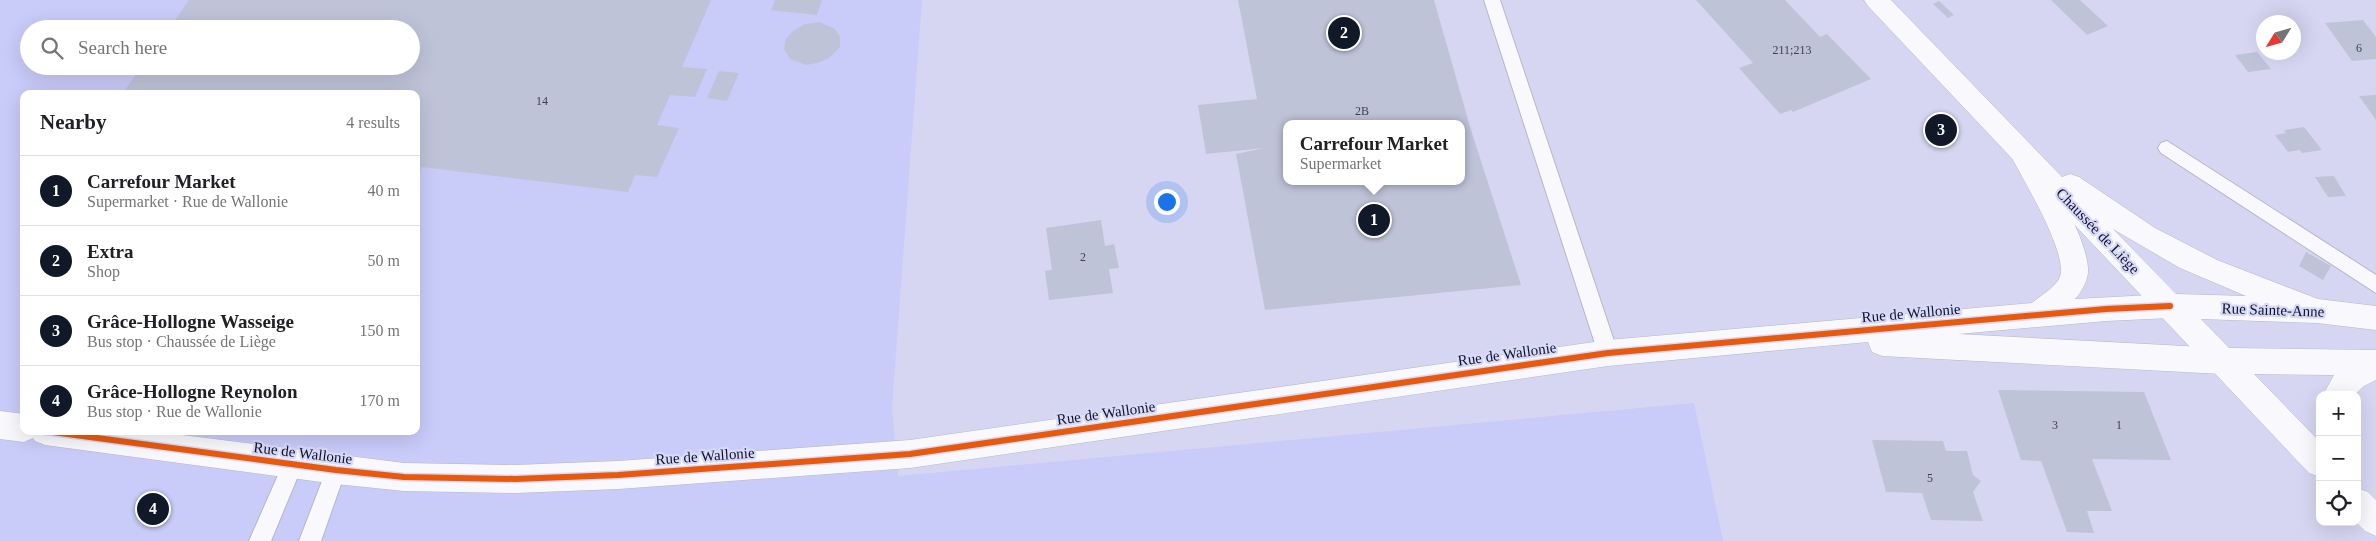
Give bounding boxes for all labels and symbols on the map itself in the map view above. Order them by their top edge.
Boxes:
pin: 2 [1328,14,1360,52]
north arrow [2256,15,2301,60]
house number: 6 [2356,41,2362,55]
house number: 211;213 [1773,43,1811,57]
house number: 14 [536,94,548,108]
house number: 2B [1355,104,1369,118]
pin: 3 [1925,111,1957,149]
street label: Chaussée de Liège [2053,185,2143,277]
your location [1154,189,1180,215]
pin: 1 [1358,201,1390,239]
house number: 2 [1080,250,1086,264]
street label: Rue Sainte-Anne [2221,300,2325,320]
street label: Rue de Wallonie [1861,301,1962,325]
street label: Rue de Wallonie [1457,339,1558,369]
street label: Rue de Wallonie [1056,398,1157,428]
house number: 3 [2052,418,2058,432]
house number: 1 [2116,418,2122,432]
street label: Rue de Wallonie [253,439,354,467]
street label: Rue de Wallonie [655,445,755,467]
house number: 5 [1927,471,1933,485]
pin: 4 [137,490,169,528]

